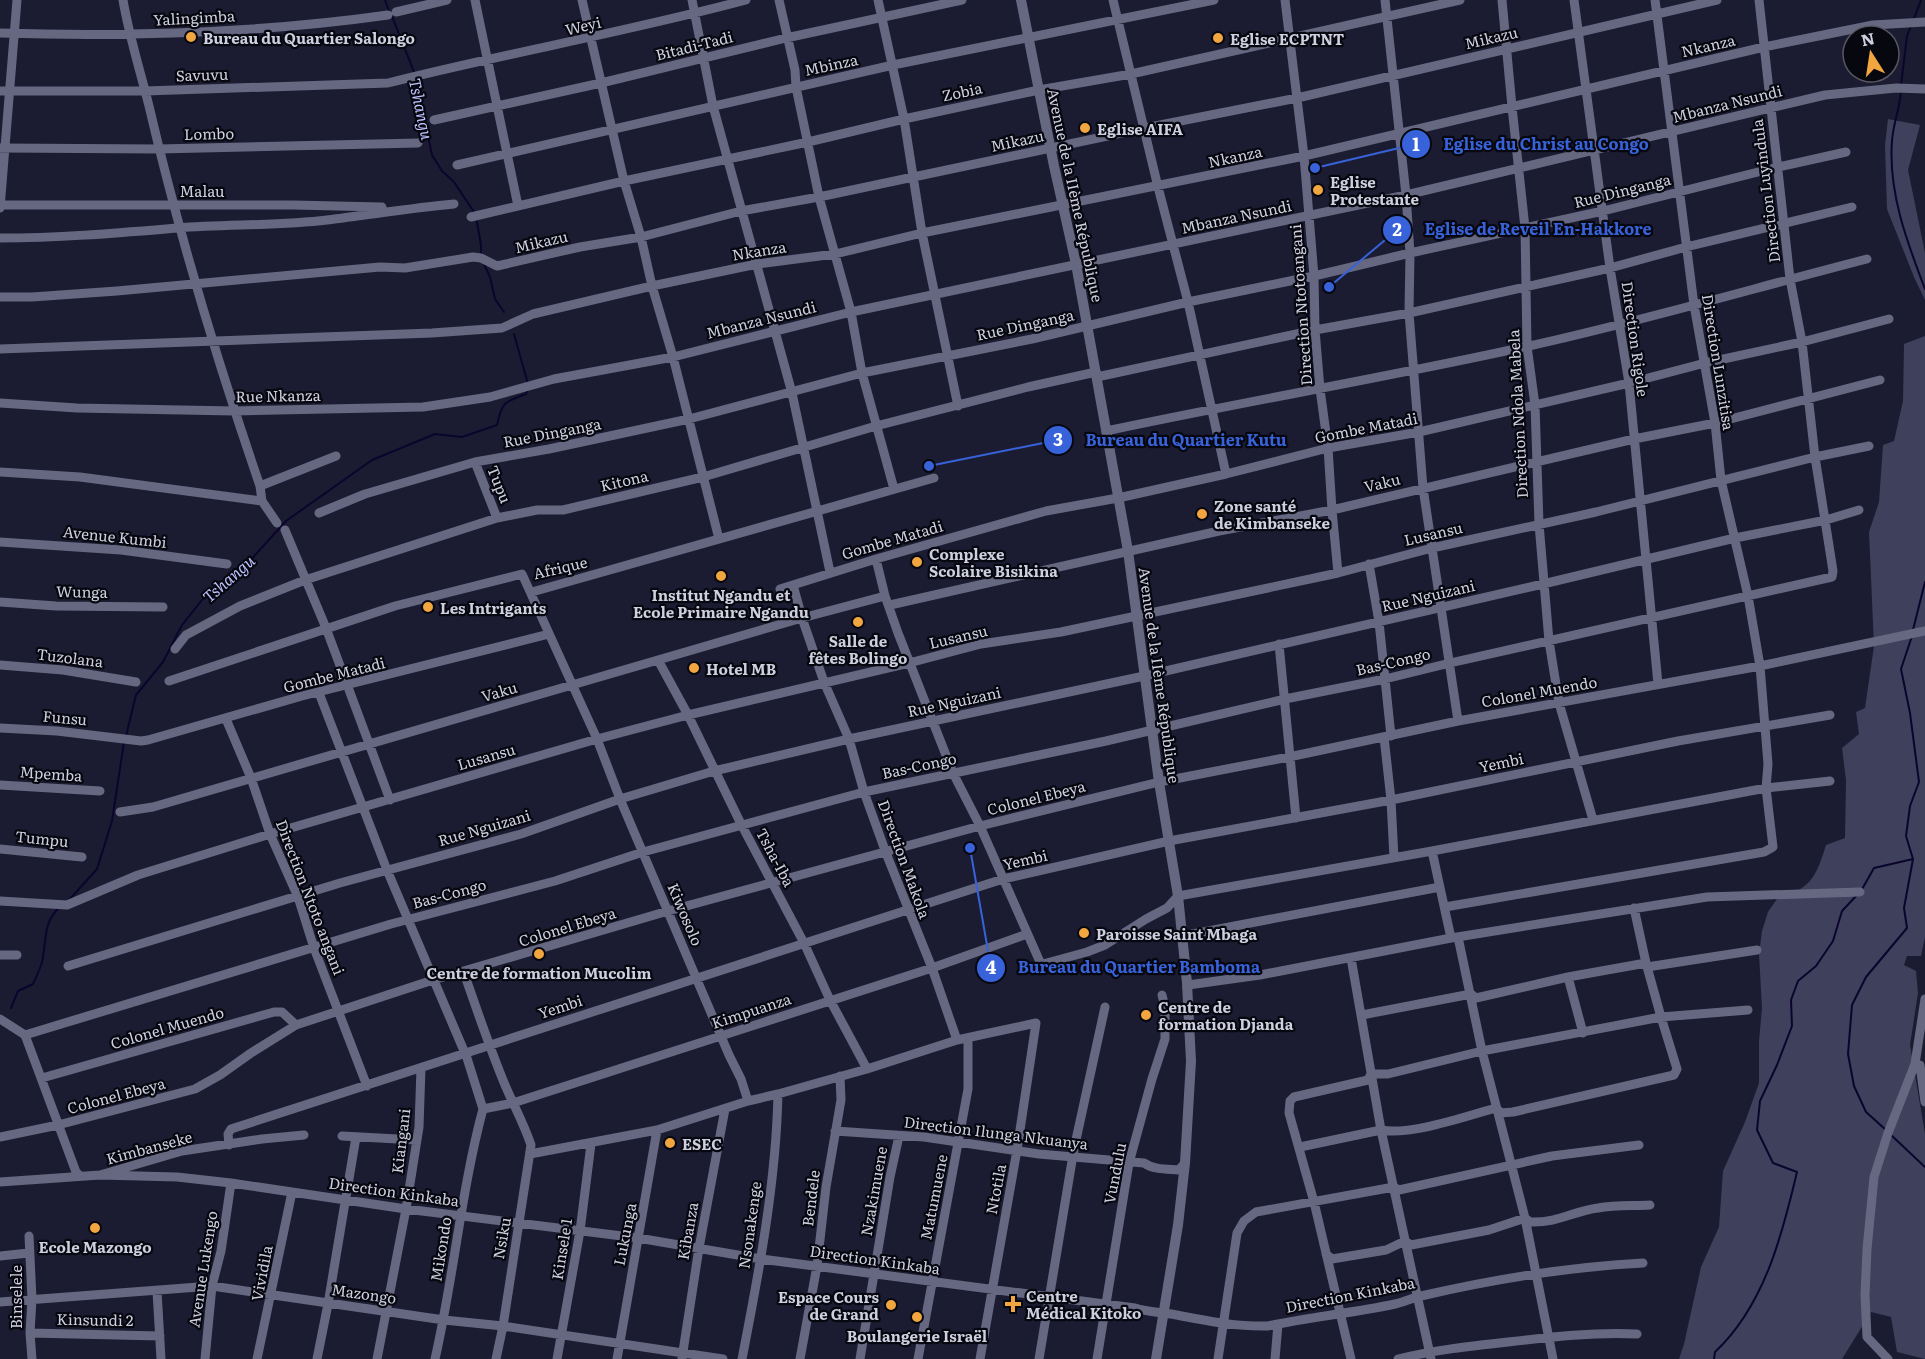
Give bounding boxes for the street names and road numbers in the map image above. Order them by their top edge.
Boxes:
street label: Yalingimba [152,3,236,31]
street label: Weyi [563,10,603,40]
street label: Mikazu [1462,20,1520,54]
street label: Bitadi-Tadi [653,24,735,66]
street label: Nkanza [1679,27,1738,62]
street label: Mbinza [802,47,861,81]
street label: Savuvu [175,62,229,86]
street label: Zobia [940,75,985,106]
street label: Mbanza Nsundi [1670,78,1784,128]
street label: Avenue de la IIème République [1042,86,1110,304]
street label: Direction Luyindula [1745,117,1785,264]
street label: Lombo [184,121,234,145]
street label: Mikazu [988,123,1046,157]
street label: Nkanza [1206,139,1265,173]
street label: Rue Dinganga [1571,167,1674,213]
street label: Malau [179,179,225,202]
street label: Mbanza Nsundi [1179,193,1293,239]
street label: Direction Ntotoangani [1283,223,1317,387]
street label: Mikazu [512,224,570,258]
street label: Nkanza [730,234,789,266]
street label: Direction Rigole [1617,280,1656,398]
street label: Direction Lunzitisa [1697,292,1741,433]
street label: Mbanza Nsundi [704,294,818,344]
street label: Rue Dinganga [974,302,1077,346]
street label: Direction Ndola Mabela [1501,328,1533,499]
street label: Rue Nkanza [235,383,322,407]
street label: Gombe Matadi [1313,406,1419,448]
street label: Rue Dinganga [501,411,604,453]
street label: Tupu [482,462,518,507]
street label: Kitona [598,463,651,497]
street label: Vaku [1362,467,1403,497]
street label: Gombe Matadi [839,514,945,564]
street label: Lusansu [1401,515,1465,551]
street label: Avenue Kumbi [62,519,168,553]
street label: Afrique [531,550,590,584]
street label: Avenue de la IIème République [1133,565,1187,785]
street label: Rue Nguizani [1379,573,1477,617]
street label: Wunga [56,579,109,603]
street label: Lusansu [926,618,990,654]
street label: Tuzolana [35,641,106,673]
street label: Bas-Congo [1353,641,1433,681]
street label: Gombe Matadi [281,650,387,698]
street label: Colonel Muendo [1479,669,1599,712]
street label: Vaku [478,675,520,707]
street label: Rue Nguizani [905,680,1003,722]
street label: Funsu [42,704,89,730]
street label: Lusansu [454,737,518,775]
street label: Bas-Congo [880,746,959,784]
street label: Yembi [1477,746,1525,778]
street label: Mpemba [19,759,84,787]
street label: Colonel Ebeya [984,773,1088,820]
street label: Direction Makola [873,796,937,922]
street label: Rue Nguizani [435,803,533,851]
street label: Direction Ntoto angani [271,816,351,978]
street label: Tsha-Iba [751,823,802,891]
street label: Tumpu [14,824,70,852]
street label: Yembi [1000,843,1050,875]
street label: Bas-Congo [409,872,489,914]
street label: Kiwosolo [662,879,710,949]
street label: Colonel Ebeya [516,900,619,952]
street label: Kimpuanza [708,986,795,1034]
street label: Yembi [535,988,585,1024]
street label: Colonel Muendo [108,1000,227,1054]
street label: Colonel Ebeya [64,1071,168,1119]
street label: Kiangani [385,1107,415,1175]
street label: Direction Ilunga Nkuanya [903,1109,1090,1155]
street label: Kimbanseke [103,1124,195,1170]
street label: Vundulu [1097,1140,1131,1206]
street label: Nzakimuene [854,1144,892,1238]
street label: Matumuene [913,1152,953,1242]
street label: Ntotila [979,1161,1011,1216]
street label: Bendele [795,1168,825,1228]
street label: Direction Kinkaba [327,1170,462,1212]
street label: Nsonakenge [731,1180,767,1270]
street label: Kibanza [671,1199,704,1262]
street label: Lukunga [607,1200,642,1267]
street label: Avenue Lukengo [181,1209,223,1329]
street label: Mikondo [424,1215,456,1283]
street label: Nsiku [486,1215,516,1261]
street label: Kinsele 1 [545,1216,577,1282]
street label: Direction Kinkaba [808,1238,943,1280]
street label: Vividila [244,1242,278,1303]
street label: Binselele [4,1265,27,1329]
street label: Direction Kinkaba [1283,1270,1418,1318]
street label: Mazongo [330,1277,398,1309]
street label: Kinsundi 2 [56,1307,134,1331]

